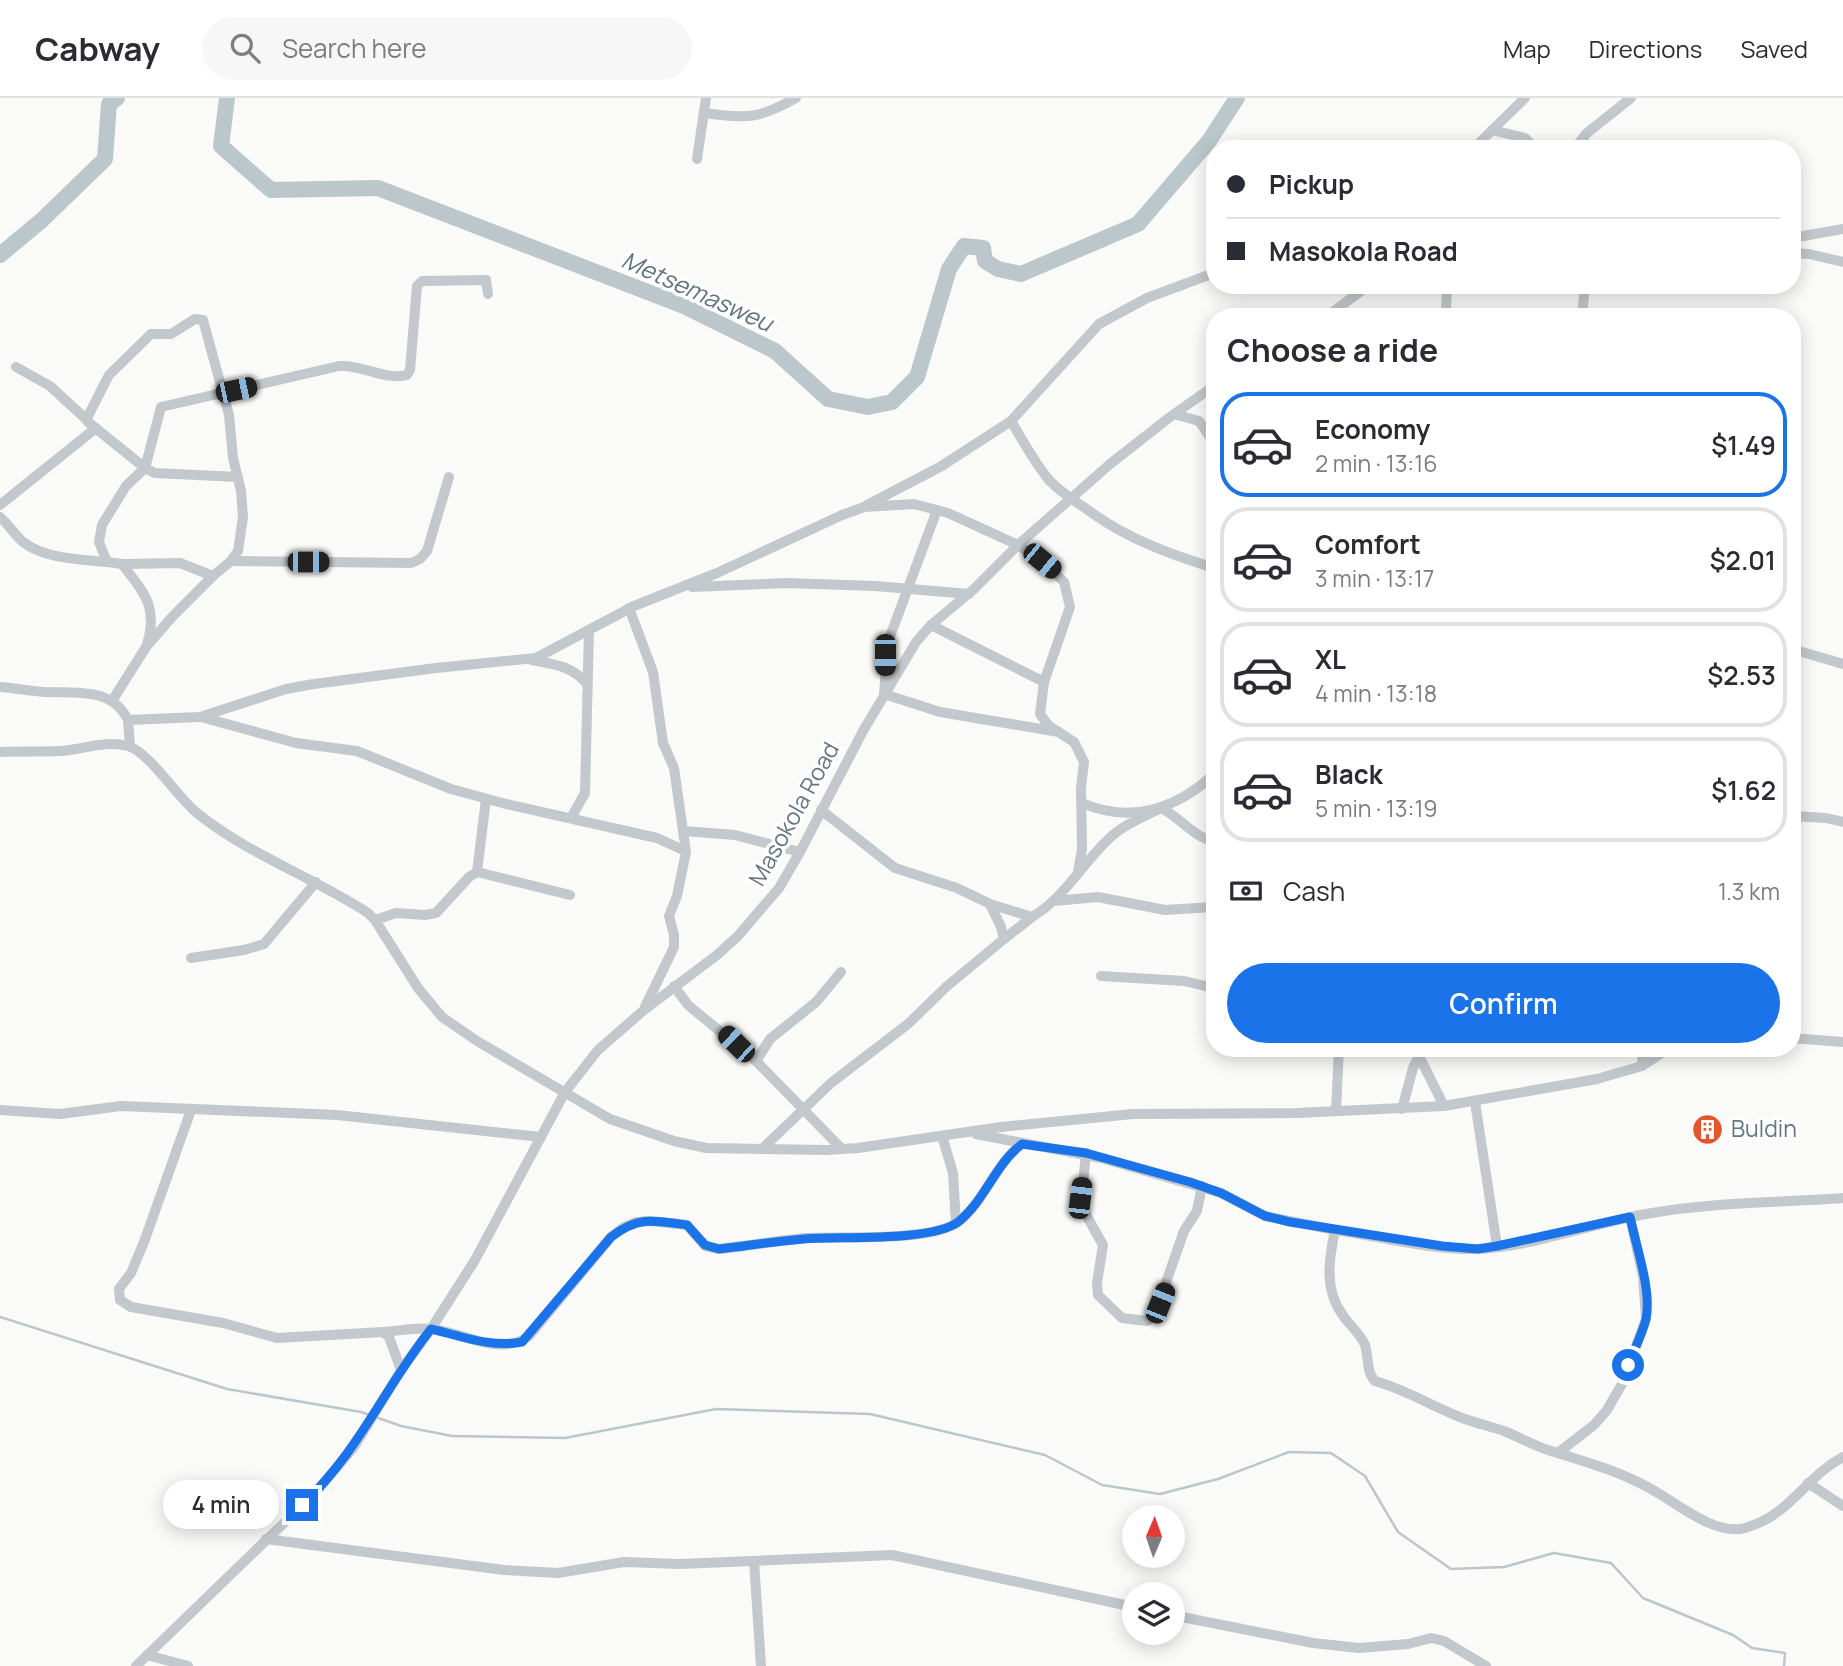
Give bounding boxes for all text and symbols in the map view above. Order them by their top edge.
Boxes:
search box [202,17,692,80]
text: Cabway [35,26,160,71]
icon: search [226,29,264,67]
text: Search here [282,30,427,66]
text: Map [1503,32,1551,65]
text: Directions [1589,32,1702,65]
text: Saved [1740,32,1808,65]
text: Pickup [1269,166,1354,202]
text: Masokola Road [1269,233,1458,269]
water label: Metsemasweu [617,243,780,339]
text: Choose a ride [1227,328,1438,372]
car [214,375,259,405]
text: Economy [1315,411,1430,447]
icon: car [1231,413,1294,476]
text: $1.49 [1711,427,1776,463]
text: 2 min · 13:16 [1315,447,1437,479]
text: Comfort [1315,526,1421,562]
icon: car [1231,528,1294,591]
car [1020,540,1065,582]
text: $2.01 [1710,542,1776,578]
car [288,552,330,573]
text: 3 min · 13:17 [1315,562,1434,594]
car [875,634,896,676]
text: XL [1315,641,1346,677]
icon: car [1231,643,1294,706]
text: $2.53 [1707,657,1776,693]
text: 4 min · 13:18 [1315,677,1437,709]
street label: Masokola Road [740,736,846,891]
text: Black [1315,756,1383,792]
icon: car [1231,758,1294,821]
text: $1.62 [1711,772,1776,808]
text: 5 min · 13:19 [1315,792,1438,824]
icon: cash [1227,872,1265,910]
text: Cash [1283,873,1345,909]
text: 1.3 km [1718,875,1780,907]
button: Confirm [1227,963,1780,1043]
car [714,1022,759,1066]
building icon: Buldin [1691,1112,1725,1146]
place label: Buldin [1731,1112,1797,1144]
car [1068,1176,1093,1220]
car [1143,1280,1178,1326]
route start [1612,1349,1644,1381]
callout: 4 min [162,1480,278,1530]
text: 4 min [192,1488,250,1520]
route end [286,1489,318,1521]
north arrow [1122,1505,1185,1568]
map controls [1122,1505,1185,1645]
button: layers [1122,1582,1185,1645]

